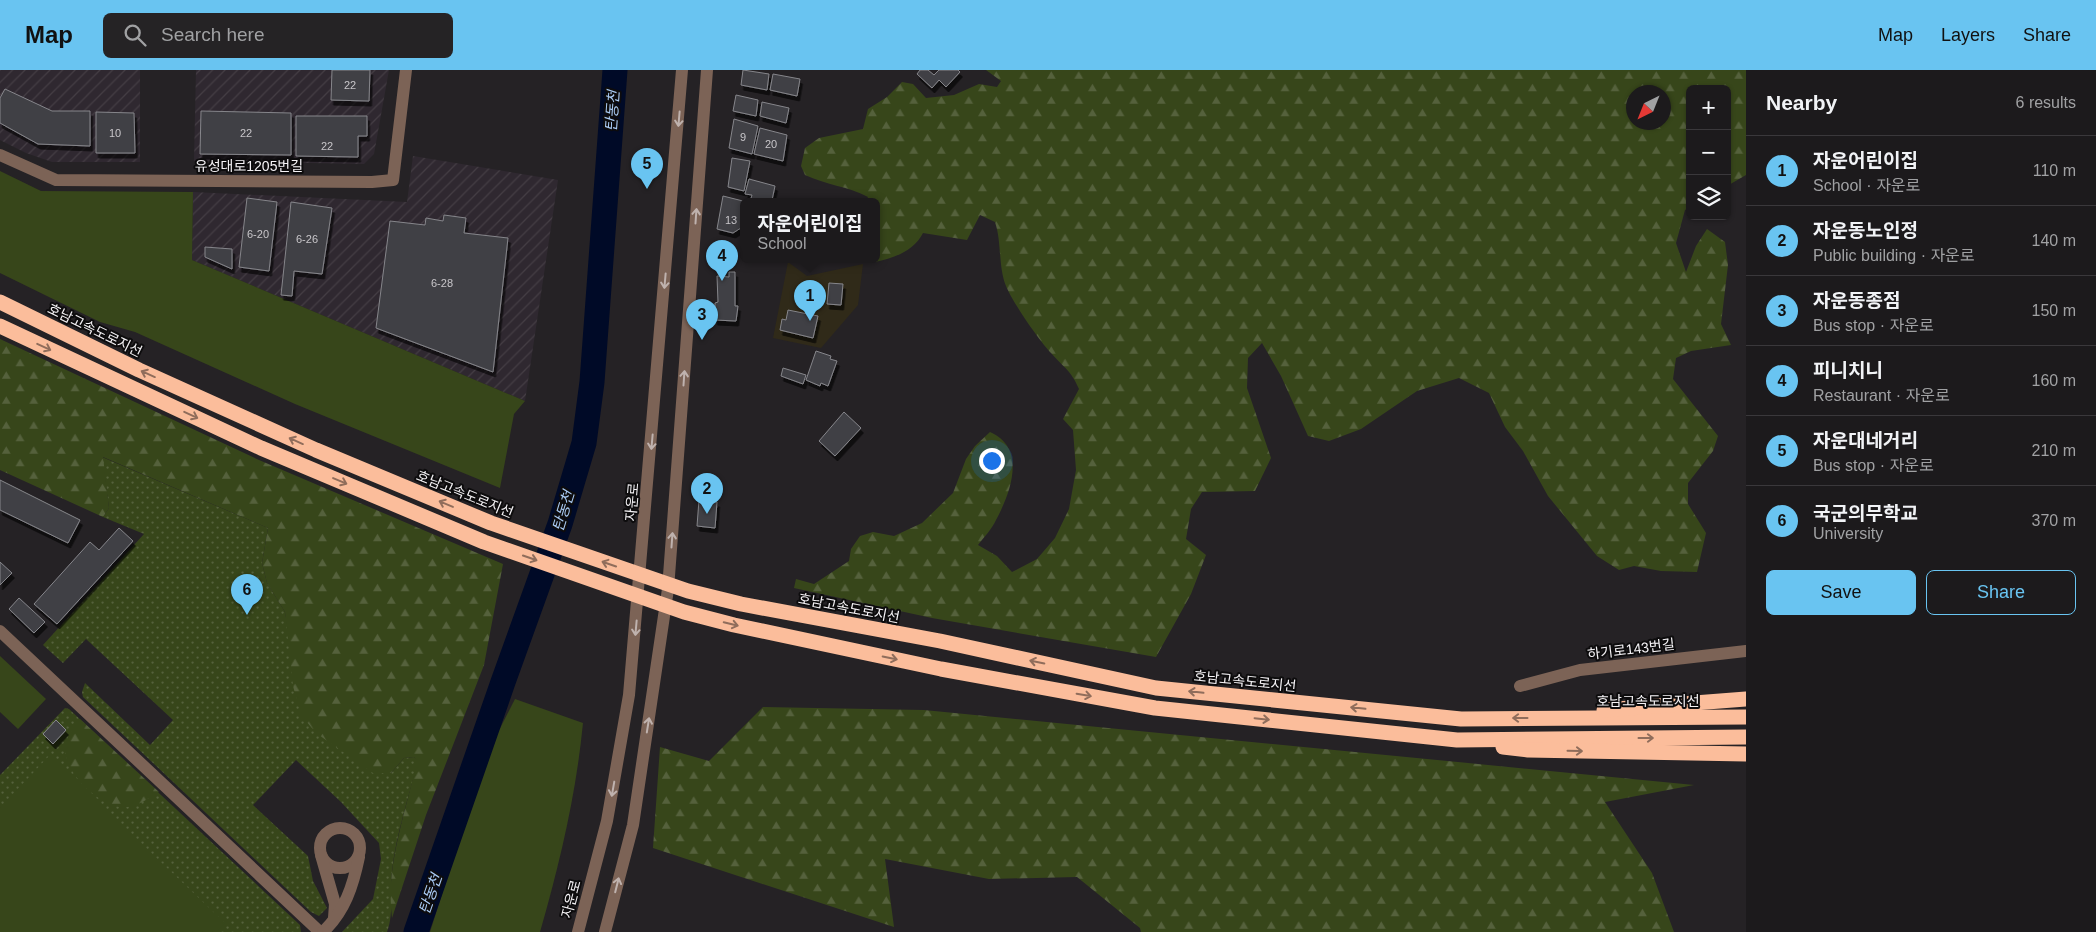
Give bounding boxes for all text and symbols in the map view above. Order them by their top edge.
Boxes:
search box [103,13,453,58]
text: Map [25,21,73,48]
icon: search [121,21,149,49]
text: Search here [161,24,265,45]
text: Map [1878,25,1913,45]
text: Layers [1941,25,1995,45]
text: Share [2023,25,2071,45]
house number: 22 [344,79,356,91]
north arrow [1626,85,1671,130]
map controls [1686,85,1731,220]
button: + [1686,85,1731,130]
water label: 탄동천 [602,88,622,132]
text: Nearby [1766,91,1837,114]
text: 6 results [2016,94,2076,111]
one-way arrow [674,110,683,126]
house number: 10 [109,127,121,139]
house number: 22 [240,127,252,139]
button: − [1686,130,1731,175]
house number: 9 [740,131,746,143]
house number: 20 [765,138,777,150]
house number: 22 [321,140,333,152]
pin: 5 [631,148,663,189]
text: 자운어린이집 [1813,150,1918,171]
street label: 유성대로1205번길 [195,158,303,174]
text: 1 [1778,162,1786,179]
text: 110 m [2033,162,2076,179]
button: layers [1686,175,1731,220]
text: School · 자운로 [1813,177,1920,194]
popup [740,198,880,263]
one-way arrow [691,208,701,224]
text: 자운어린이집 [758,213,862,234]
house number: 13 [725,214,737,226]
text: 자운동노인정 [1813,220,1918,241]
house number: 6-20 [247,228,269,240]
text: 2 [1778,232,1786,249]
text: 140 m [2032,232,2076,249]
house number: 6-26 [296,233,318,245]
text: School [758,235,806,252]
pin: 4 [706,240,738,281]
text: Public building · 자운로 [1813,247,1975,264]
one-way arrow [660,272,670,288]
house number: 6-28 [431,277,453,289]
pin: 1 [794,280,826,321]
text: 자운동종점 [1813,290,1900,311]
pin: 3 [686,299,718,340]
street label: 호남고속도로지선 [45,300,145,360]
text: 3 [1778,302,1786,319]
text: 150 m [2032,302,2076,319]
text: Bus stop · 자운로 [1813,317,1934,334]
one-way arrow [36,342,51,352]
text: 피니치니 [1813,360,1883,381]
one-way arrow [141,368,156,378]
one-way arrow [679,370,689,386]
text: 4 [1778,372,1786,389]
text: 160 m [2032,372,2076,389]
text: Restaurant · 자운로 [1813,387,1950,404]
one-way arrow [183,411,198,421]
text: 자운대네거리 [1813,430,1918,451]
one-way arrow [647,434,656,450]
one-way arrow [289,435,304,445]
text: 5 [1778,442,1786,459]
text: 210 m [2032,442,2076,459]
your location [979,448,1005,474]
text: Bus stop · 자운로 [1813,457,1934,474]
street label: 호남고속도로지선 [414,467,516,521]
pin: 2 [691,473,723,514]
one-way arrow [332,477,347,486]
street label: 자운로 [622,482,642,522]
water label: 탄동천 [549,487,578,533]
one-way arrow [439,499,454,508]
text: 국군의무학교 [1813,503,1918,524]
text: 6 [1778,512,1786,529]
text: 370 m [2032,512,2076,529]
text: University [1813,525,1883,542]
one-way arrow [667,532,677,548]
one-way arrow [522,554,537,563]
one-way arrow [602,559,617,568]
button: Save [1766,570,1916,615]
button: Share [1926,570,2076,615]
pin: 6 [231,574,263,615]
street label: 호남고속도로지선 [797,590,901,626]
one-way arrow [631,620,640,636]
one-way arrow [723,620,739,629]
street label: 하기로143번길 [1586,636,1676,662]
one-way arrow [881,654,897,663]
one-way arrow [1029,657,1045,667]
street label: 호남고속도로지선 [1193,668,1297,694]
one-way arrow [1189,687,1205,697]
one-way arrow [1075,691,1091,701]
street label: 호남고속도로지선 [1596,693,1700,709]
one-way arrow [1350,703,1366,713]
one-way arrow [1512,713,1528,723]
one-way arrow [1254,715,1270,724]
one-way arrow [644,718,654,734]
one-way arrow [1637,733,1653,743]
one-way arrow [1566,746,1582,756]
one-way arrow [607,780,617,796]
water label: 탄동천 [415,870,445,916]
one-way arrow [613,877,622,893]
street label: 자운로 [558,878,584,920]

